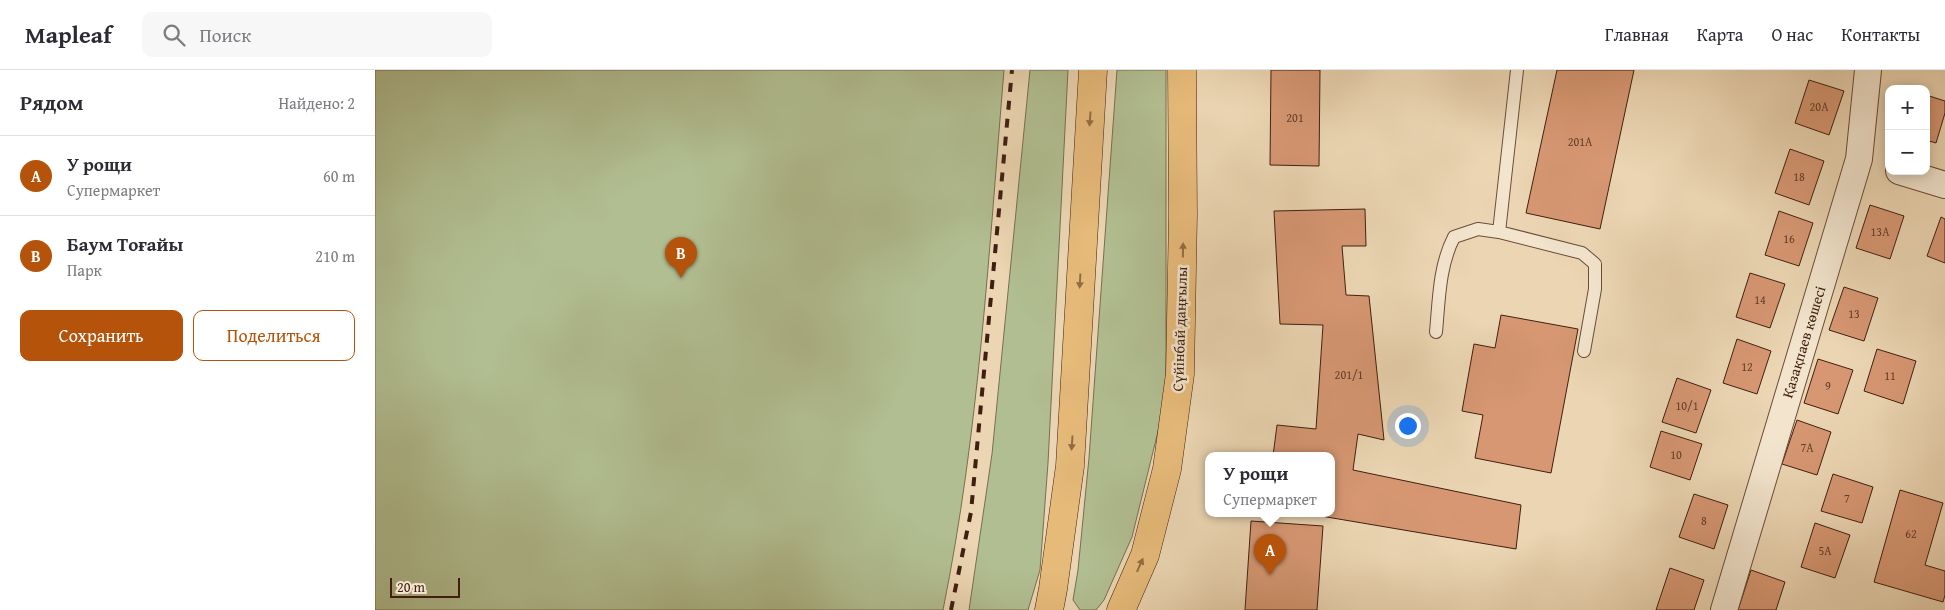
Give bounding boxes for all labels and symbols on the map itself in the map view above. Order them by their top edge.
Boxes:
house number: 20А [1810,98,1829,115]
house number: 201 [1286,109,1304,126]
one-way arrow [1085,111,1093,127]
house number: 201А [1568,133,1593,150]
house number: 18 [1793,168,1805,185]
house number: 13А [1871,223,1890,240]
house number: 16 [1783,230,1795,247]
pin: B [665,237,697,278]
one-way arrow [1179,242,1187,258]
street label: Сүйінбай даңғылы [1167,266,1192,392]
one-way arrow [1076,273,1084,289]
street label: Қазақпаев көшесі [1776,283,1831,401]
house number: 14 [1754,291,1766,308]
house number: 13 [1848,305,1860,322]
house number: 12 [1741,358,1753,375]
house number: 201/1 [1335,366,1364,383]
house number: 11 [1884,367,1896,384]
house number: 9 [1825,377,1831,394]
house number: 10/1 [1676,397,1699,414]
your location [1395,413,1421,439]
one-way arrow [1067,435,1075,451]
house number: 7А [1800,439,1814,456]
house number: 10 [1670,446,1682,463]
house number: 7 [1844,490,1850,507]
house number: 8 [1701,512,1707,529]
house number: 62 [1905,525,1917,542]
pin: A [1254,534,1286,575]
house number: 5А [1818,542,1832,559]
one-way arrow [1137,558,1145,572]
scale bar [390,575,460,598]

